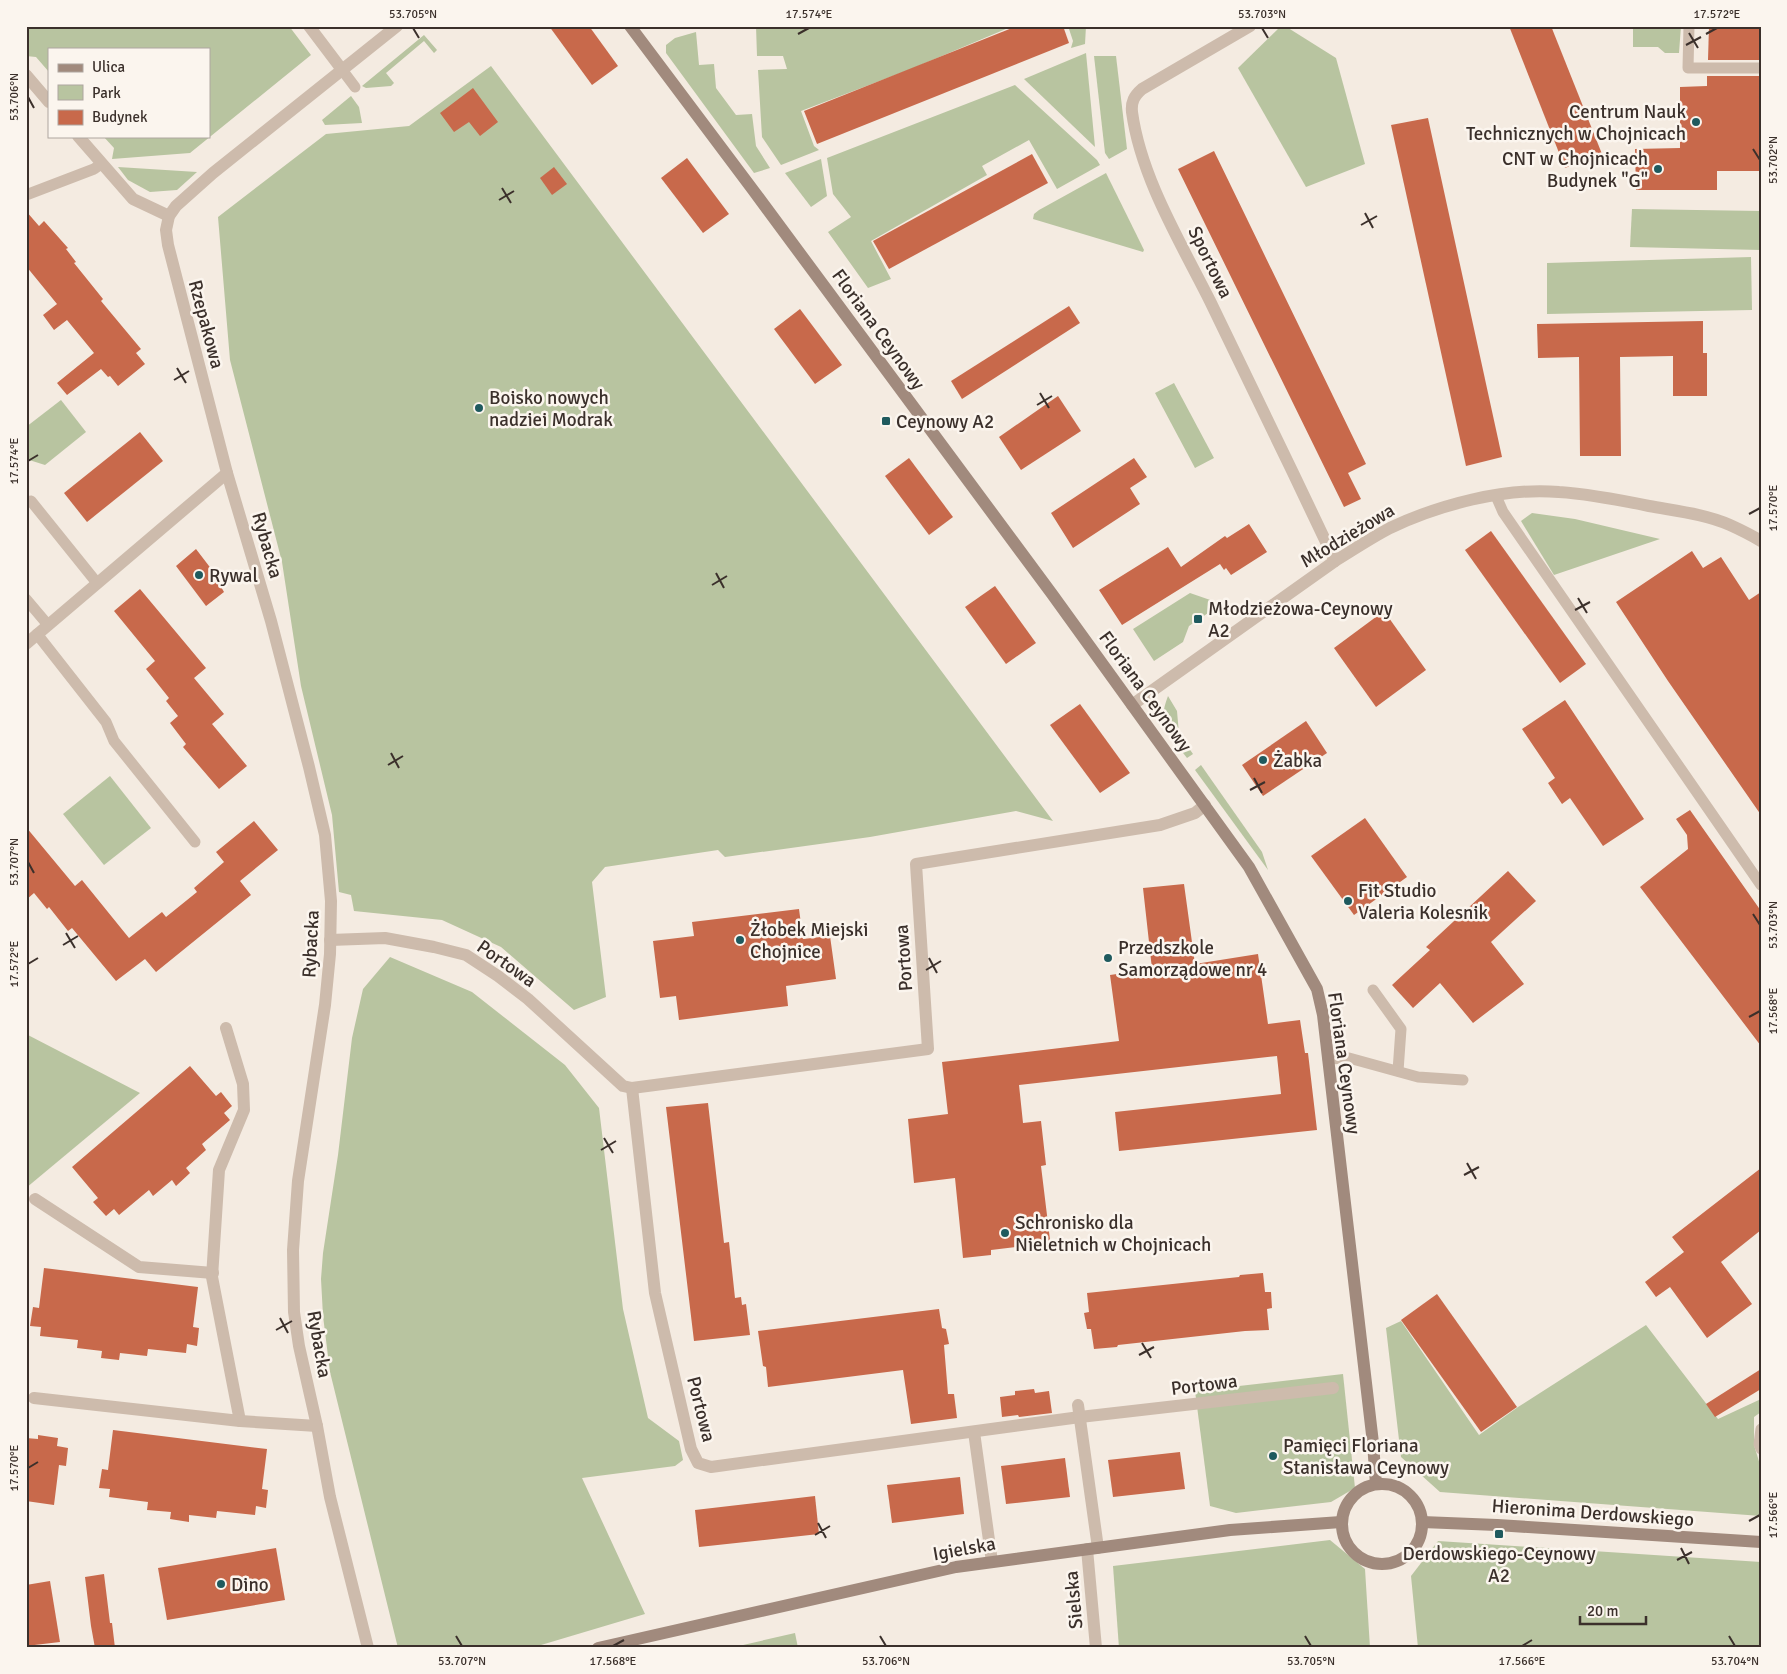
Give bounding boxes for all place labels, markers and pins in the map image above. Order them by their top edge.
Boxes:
place label: Centrum Nauk Technicznych w Chojnicach [1466,100,1686,146]
marker: Centrum Nauk Technicznych w Chojnicach [1690,116,1702,128]
place label: CNT w Chojnicach Budynek "G" [1502,147,1648,193]
marker: CNT w Chojnicach Budynek "G" [1652,163,1664,175]
place label: Boisko nowych nadziei Modrak [489,386,613,432]
marker: Boisko nowych nadziei Modrak [473,402,485,414]
place label: Ceynowy A2 [896,410,994,434]
marker: Ceynowy A2 [880,415,892,427]
place label: Rywal [209,564,258,588]
marker: Rywal [193,569,205,581]
place label: Młodzieżowa-Ceynowy A2 [1208,597,1393,643]
marker: Młodzieżowa-Ceynowy A2 [1192,613,1204,625]
place label: Żabka [1273,749,1322,773]
marker: Żabka [1257,754,1269,766]
place label: Fit Studio Valeria Kolesnik [1358,879,1489,925]
marker: Fit Studio Valeria Kolesnik [1342,895,1354,907]
place label: Żłobek Miejski Chojnice [750,918,868,964]
marker: Żłobek Miejski Chojnice [734,934,746,946]
place label: Przedszkole Samorządowe nr 4 [1118,936,1267,982]
marker: Przedszkole Samorządowe nr 4 [1102,952,1114,964]
place label: Schronisko dla Nieletnich w Chojnicach [1015,1211,1211,1257]
marker: Schronisko dla Nieletnich w Chojnicach [999,1227,1011,1239]
place label: Pamięci Floriana Stanisława Ceynowy [1283,1434,1449,1480]
marker: Pamięci Floriana Stanisława Ceynowy [1267,1450,1279,1462]
marker: Derdowskiego-Ceynowy A2 [1493,1528,1505,1540]
place label: Derdowskiego-Ceynowy A2 [1402,1542,1596,1588]
place label: Dino [231,1573,269,1597]
marker: Dino [215,1578,227,1590]

